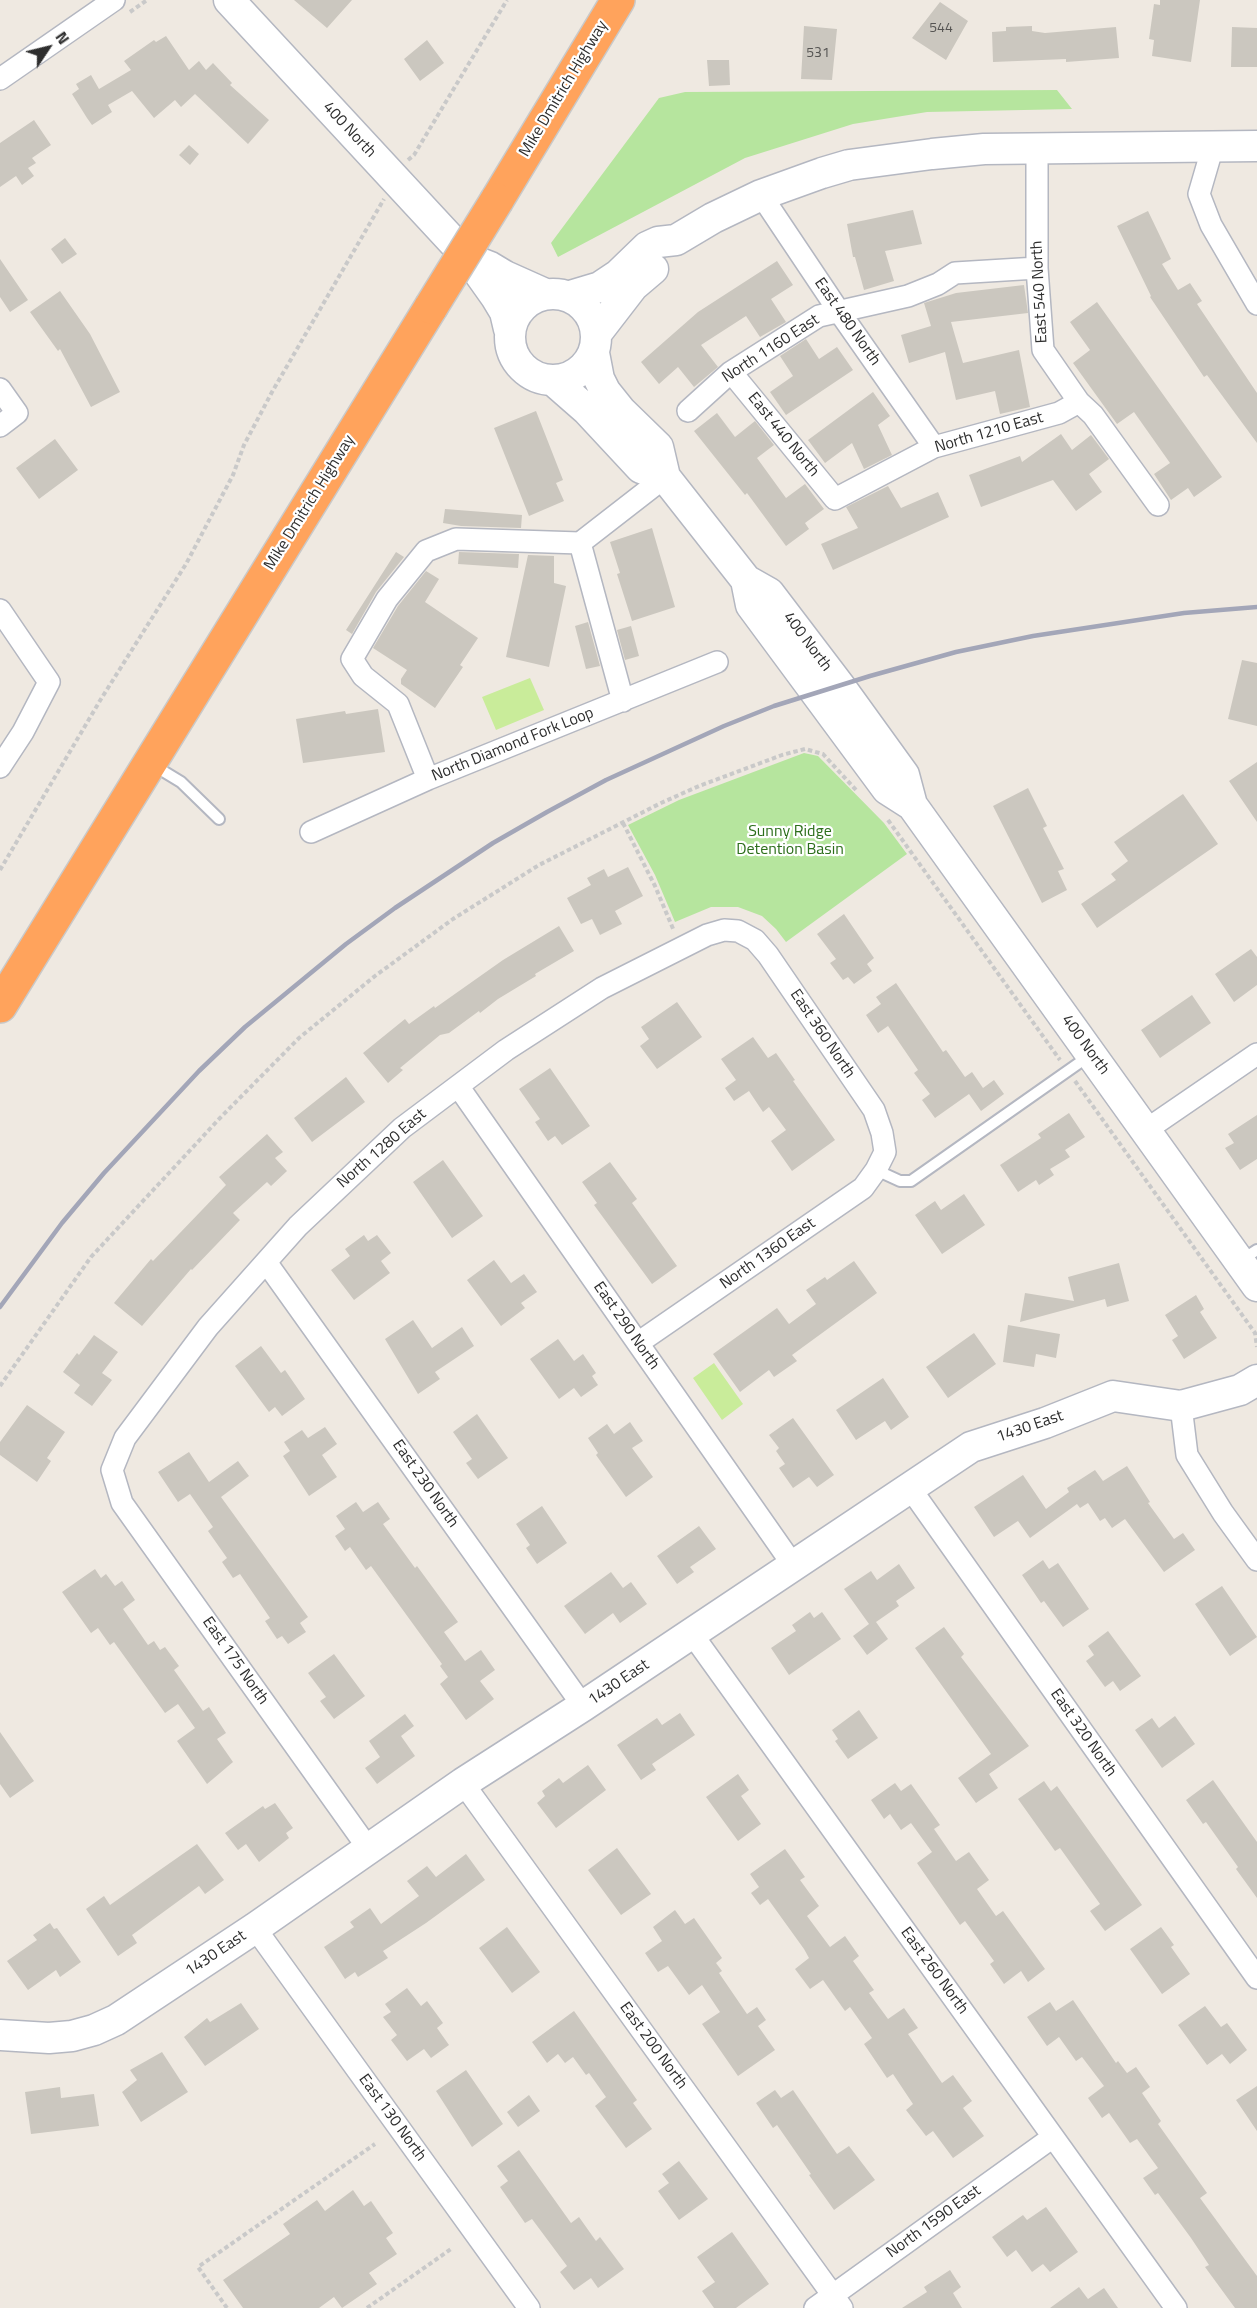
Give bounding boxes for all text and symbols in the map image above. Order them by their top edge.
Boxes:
street label: Mike Dmitrich Highway [516,17,612,161]
north arrow [18,18,78,78]
house number: 544 [929,21,953,37]
text: N [50,26,76,49]
house number: 531 [806,46,830,62]
street label: 400 North [318,98,380,162]
street label: East 540 North [1028,240,1052,344]
street label: East 480 North [810,274,884,370]
street label: North 1160 East [719,311,823,387]
street label: East 440 North [743,389,823,481]
street label: North 1210 East [933,408,1045,458]
street label: Mike Dmitrich Highway [261,432,359,574]
street label: 400 North [778,609,836,675]
street label: North Diamond Fork Loop [429,704,597,786]
park label: Sunny Ridge Detention Basin [736,822,844,860]
street label: East 360 North [785,986,859,1082]
street label: 400 North [1057,1011,1113,1079]
street label: North 1280 East [334,1105,430,1193]
street label: North 1360 East [717,1214,819,1294]
street label: East 290 North [589,1278,663,1374]
street label: 1430 East [994,1407,1066,1447]
street label: East 230 North [388,1436,462,1532]
street label: East 175 North [198,1613,272,1709]
street label: 1430 East [585,1656,653,1710]
street label: East 320 North [1046,1685,1120,1781]
street label: East 260 North [896,1924,972,2018]
street label: 1430 East [182,1927,250,1981]
street label: East 200 North [615,1999,691,2093]
street label: East 130 North [354,2071,430,2165]
street label: North 1590 East [883,2181,985,2263]

